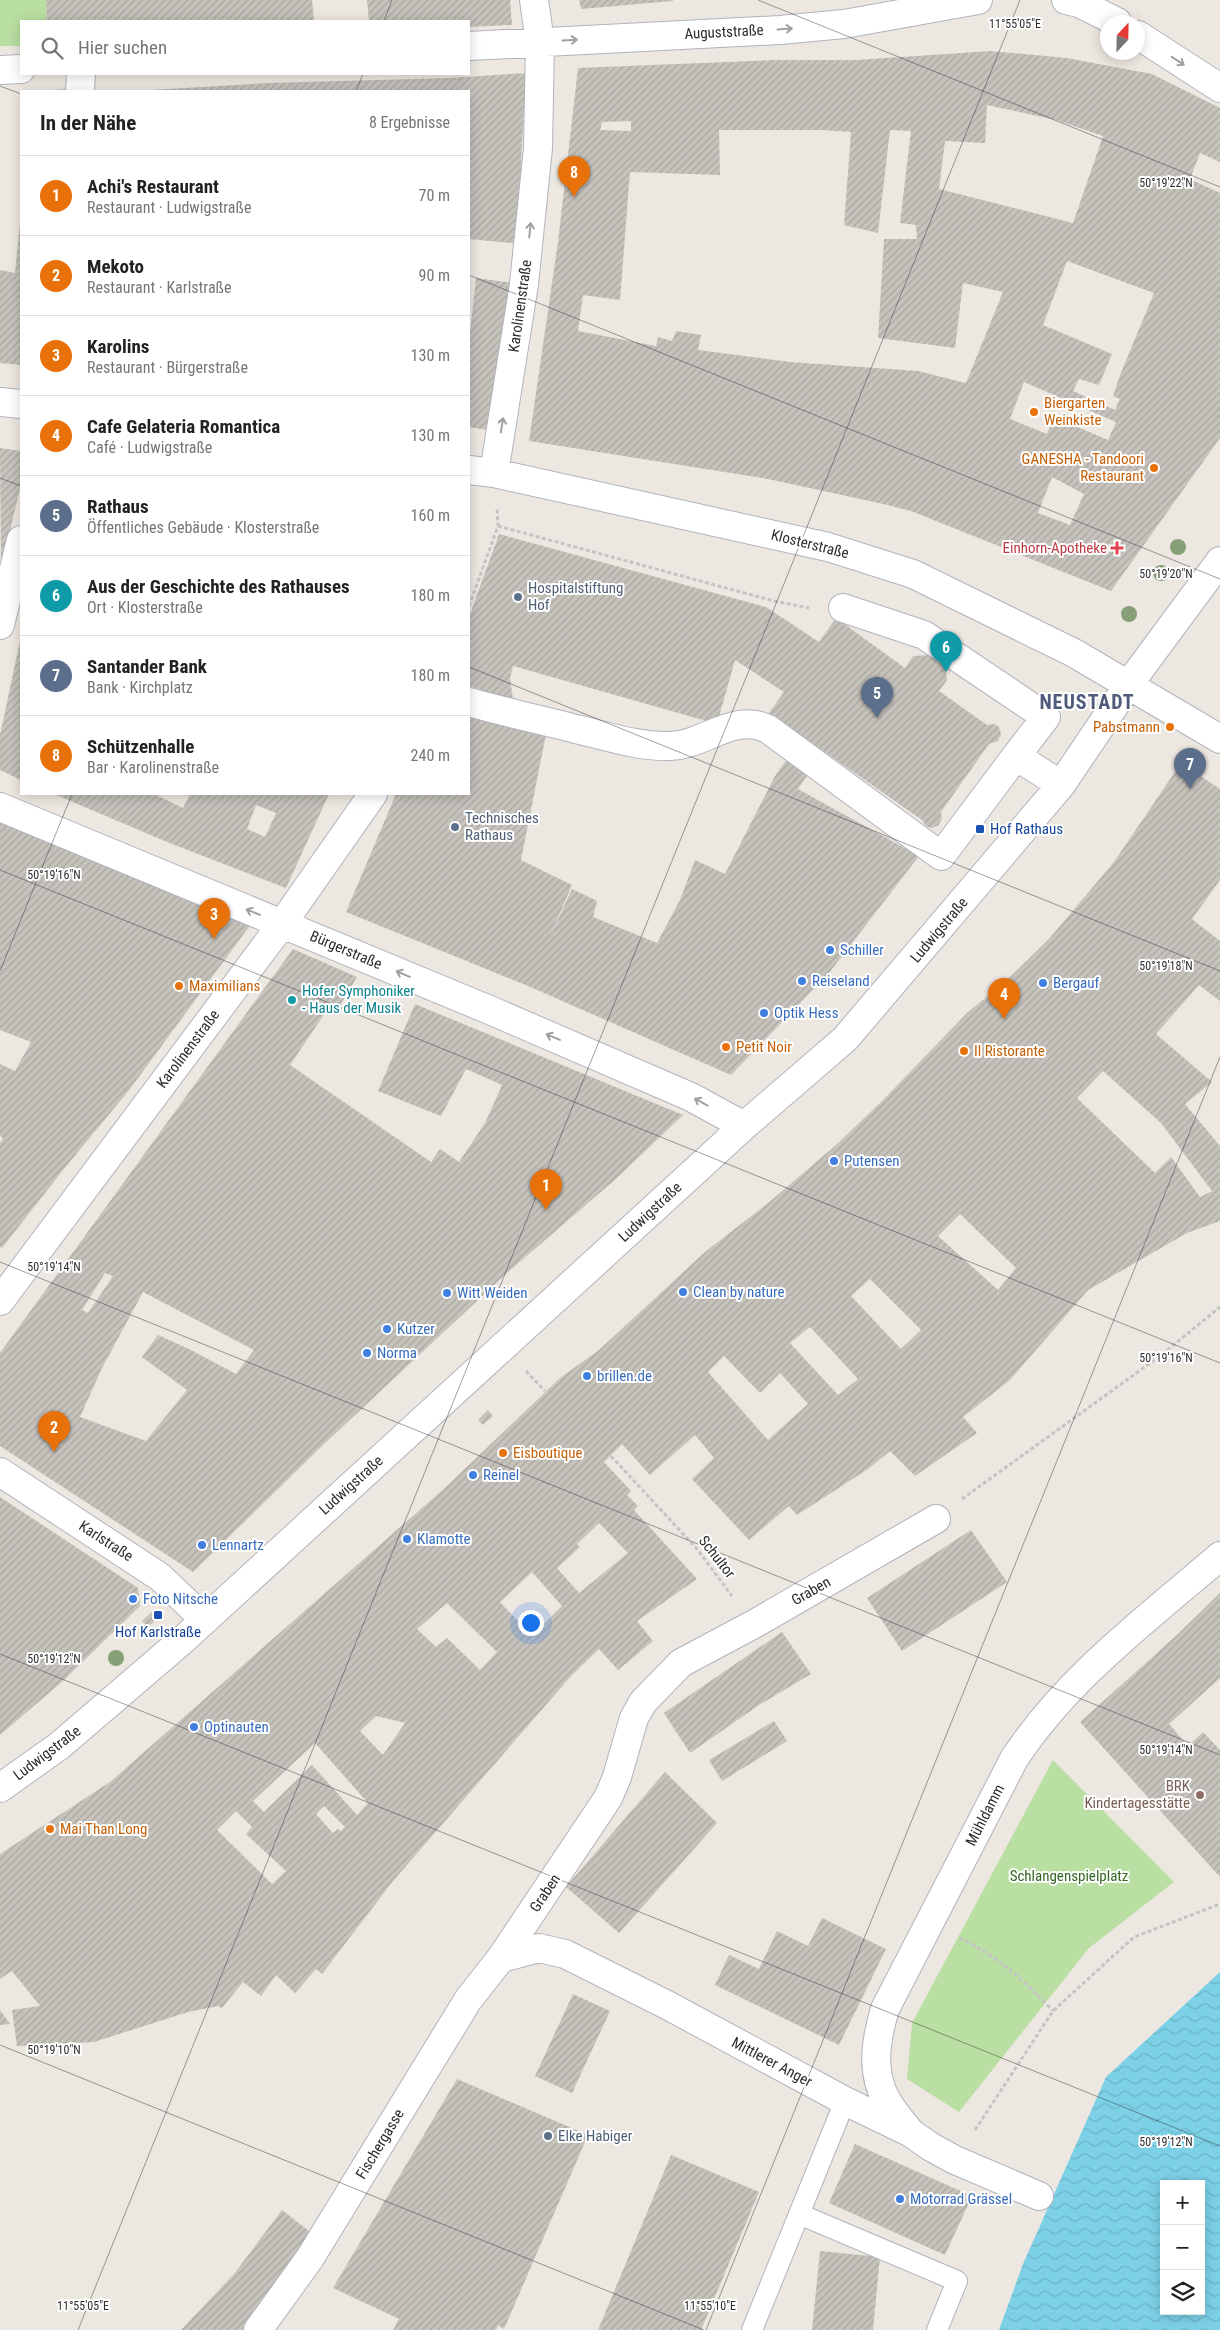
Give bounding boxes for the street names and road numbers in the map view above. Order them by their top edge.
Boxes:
street label: Auguststraße [684,21,764,43]
street label: Karolinenstraße [505,259,535,353]
street label: Klosterstraße [769,526,851,562]
street label: Ludwigstraße [906,894,972,966]
street label: Bürgerstraße [307,927,385,973]
street label: Karolinenstraße [153,1006,223,1092]
street label: Ludwigstraße [615,1178,685,1246]
street label: Ludwigstraße [315,1452,387,1518]
street label: Karlstraße [76,1517,136,1565]
street label: Schultor [695,1532,739,1582]
street label: Graben [788,1573,834,1609]
street label: Ludwigstraße [10,1722,84,1784]
street label: Mühldamm [962,1781,1008,1849]
street label: Graben [526,1871,564,1915]
street label: Mittlerer Anger [729,2033,816,2091]
street label: Fischergasse [352,2106,408,2182]

